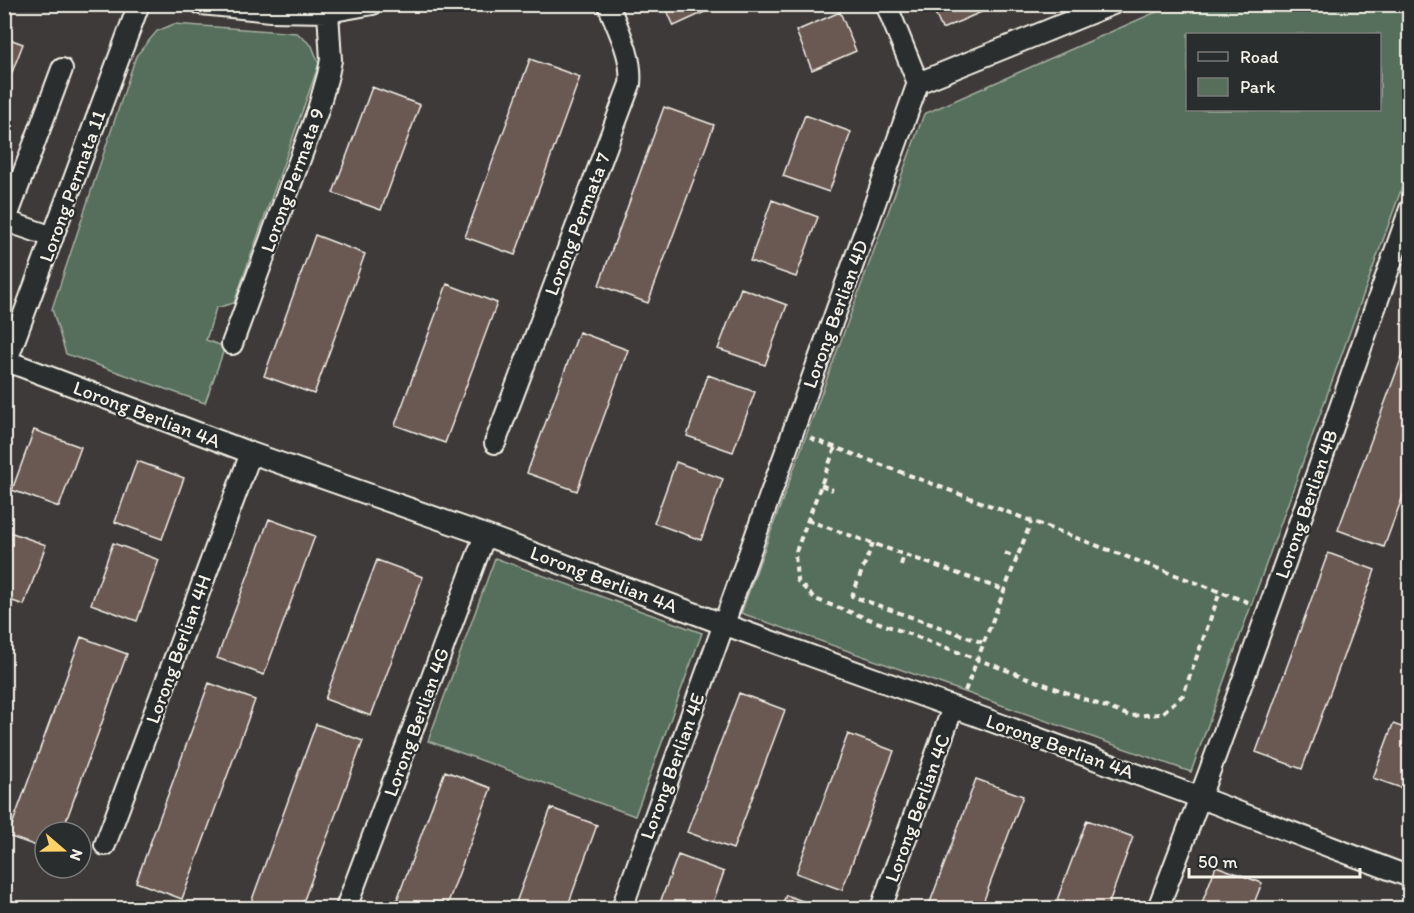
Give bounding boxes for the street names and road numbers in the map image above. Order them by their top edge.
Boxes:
street label: Lorong Permata 9 [255,105,329,255]
street label: Lorong Permata 11 [33,107,111,265]
street label: Lorong Permata 7 [539,149,615,299]
street label: Lorong Berlian 4D [797,237,873,391]
street label: Lorong Berlian 4A [70,375,224,453]
street label: Lorong Berlian 4B [1269,426,1343,582]
street label: Lorong Berlian 4A [527,540,681,618]
street label: Lorong Berlian 4H [140,571,216,727]
street label: Lorong Berlian 4G [378,644,454,800]
street label: Lorong Berlian 4E [634,690,710,842]
street label: Lorong Berlian 4A [983,708,1137,784]
street label: Lorong Berlian 4C [879,731,955,885]

